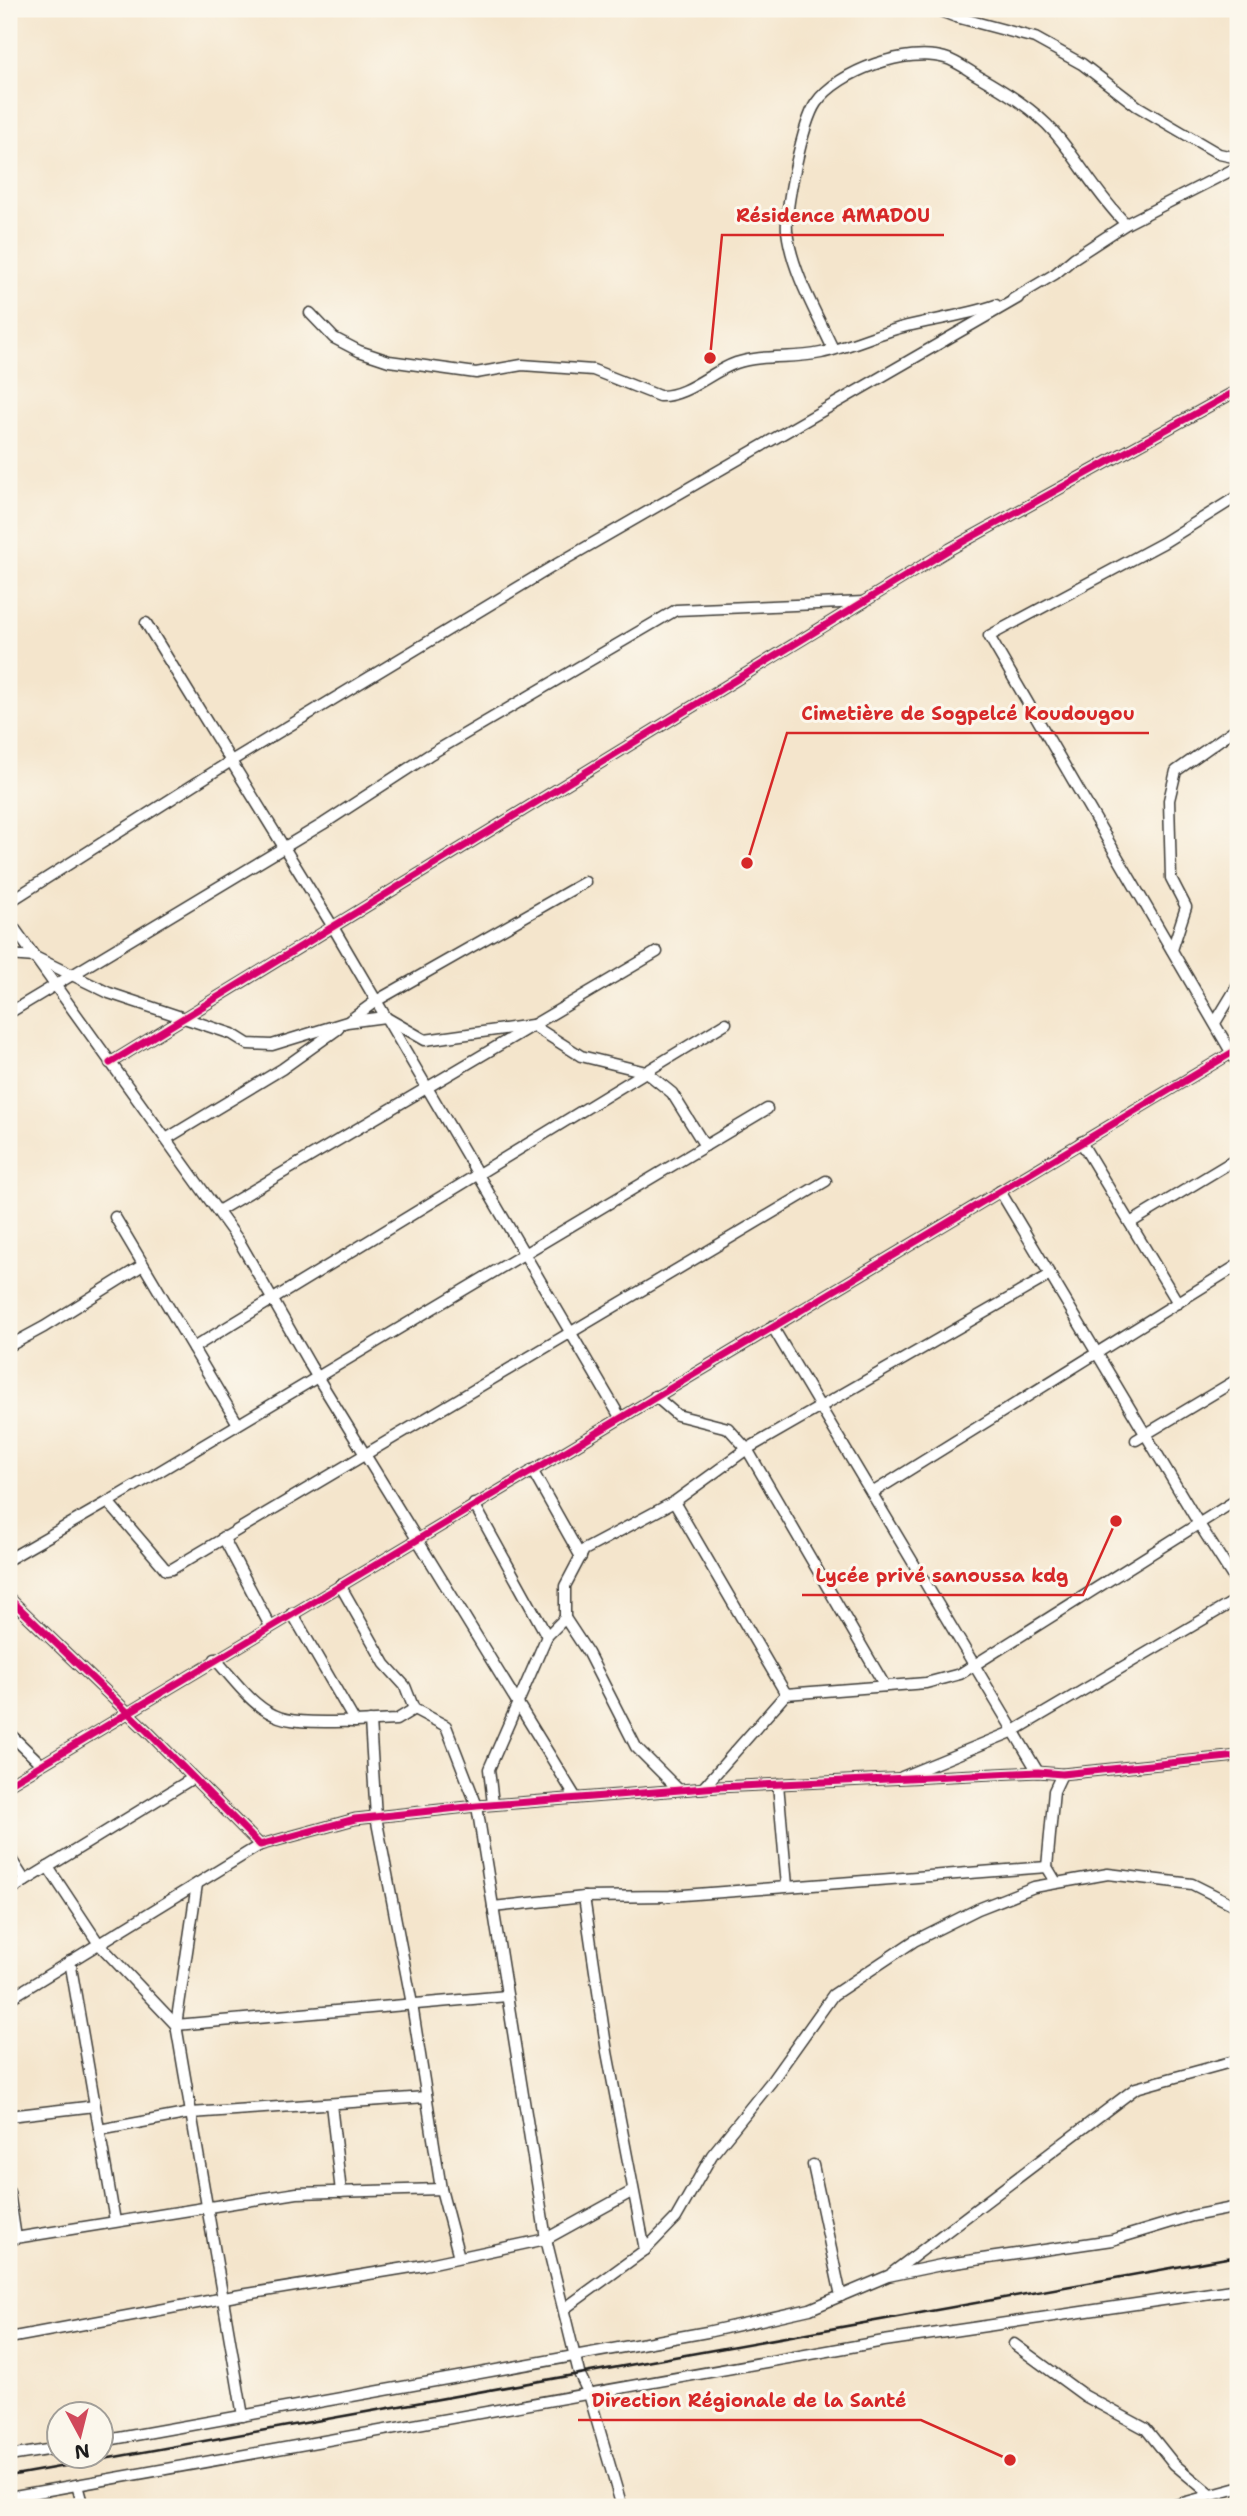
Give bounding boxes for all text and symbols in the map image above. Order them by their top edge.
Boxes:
callout: Résidence AMADOU [722,195,944,235]
text: Résidence AMADOU [736,203,930,228]
callout: Cimetière de Sogpelcé Koudougou [787,693,1149,733]
text: Cimetière de Sogpelcé Koudougou [801,701,1135,726]
callout: Lycée privé sanoussa kdg [802,1555,1083,1595]
text: Lycée privé sanoussa kdg [816,1563,1068,1588]
callout: Direction Régionale de la Santé [578,2380,921,2420]
text: Direction Régionale de la Santé [592,2388,906,2413]
north arrow [46,2400,116,2470]
text: N [73,2438,91,2465]

